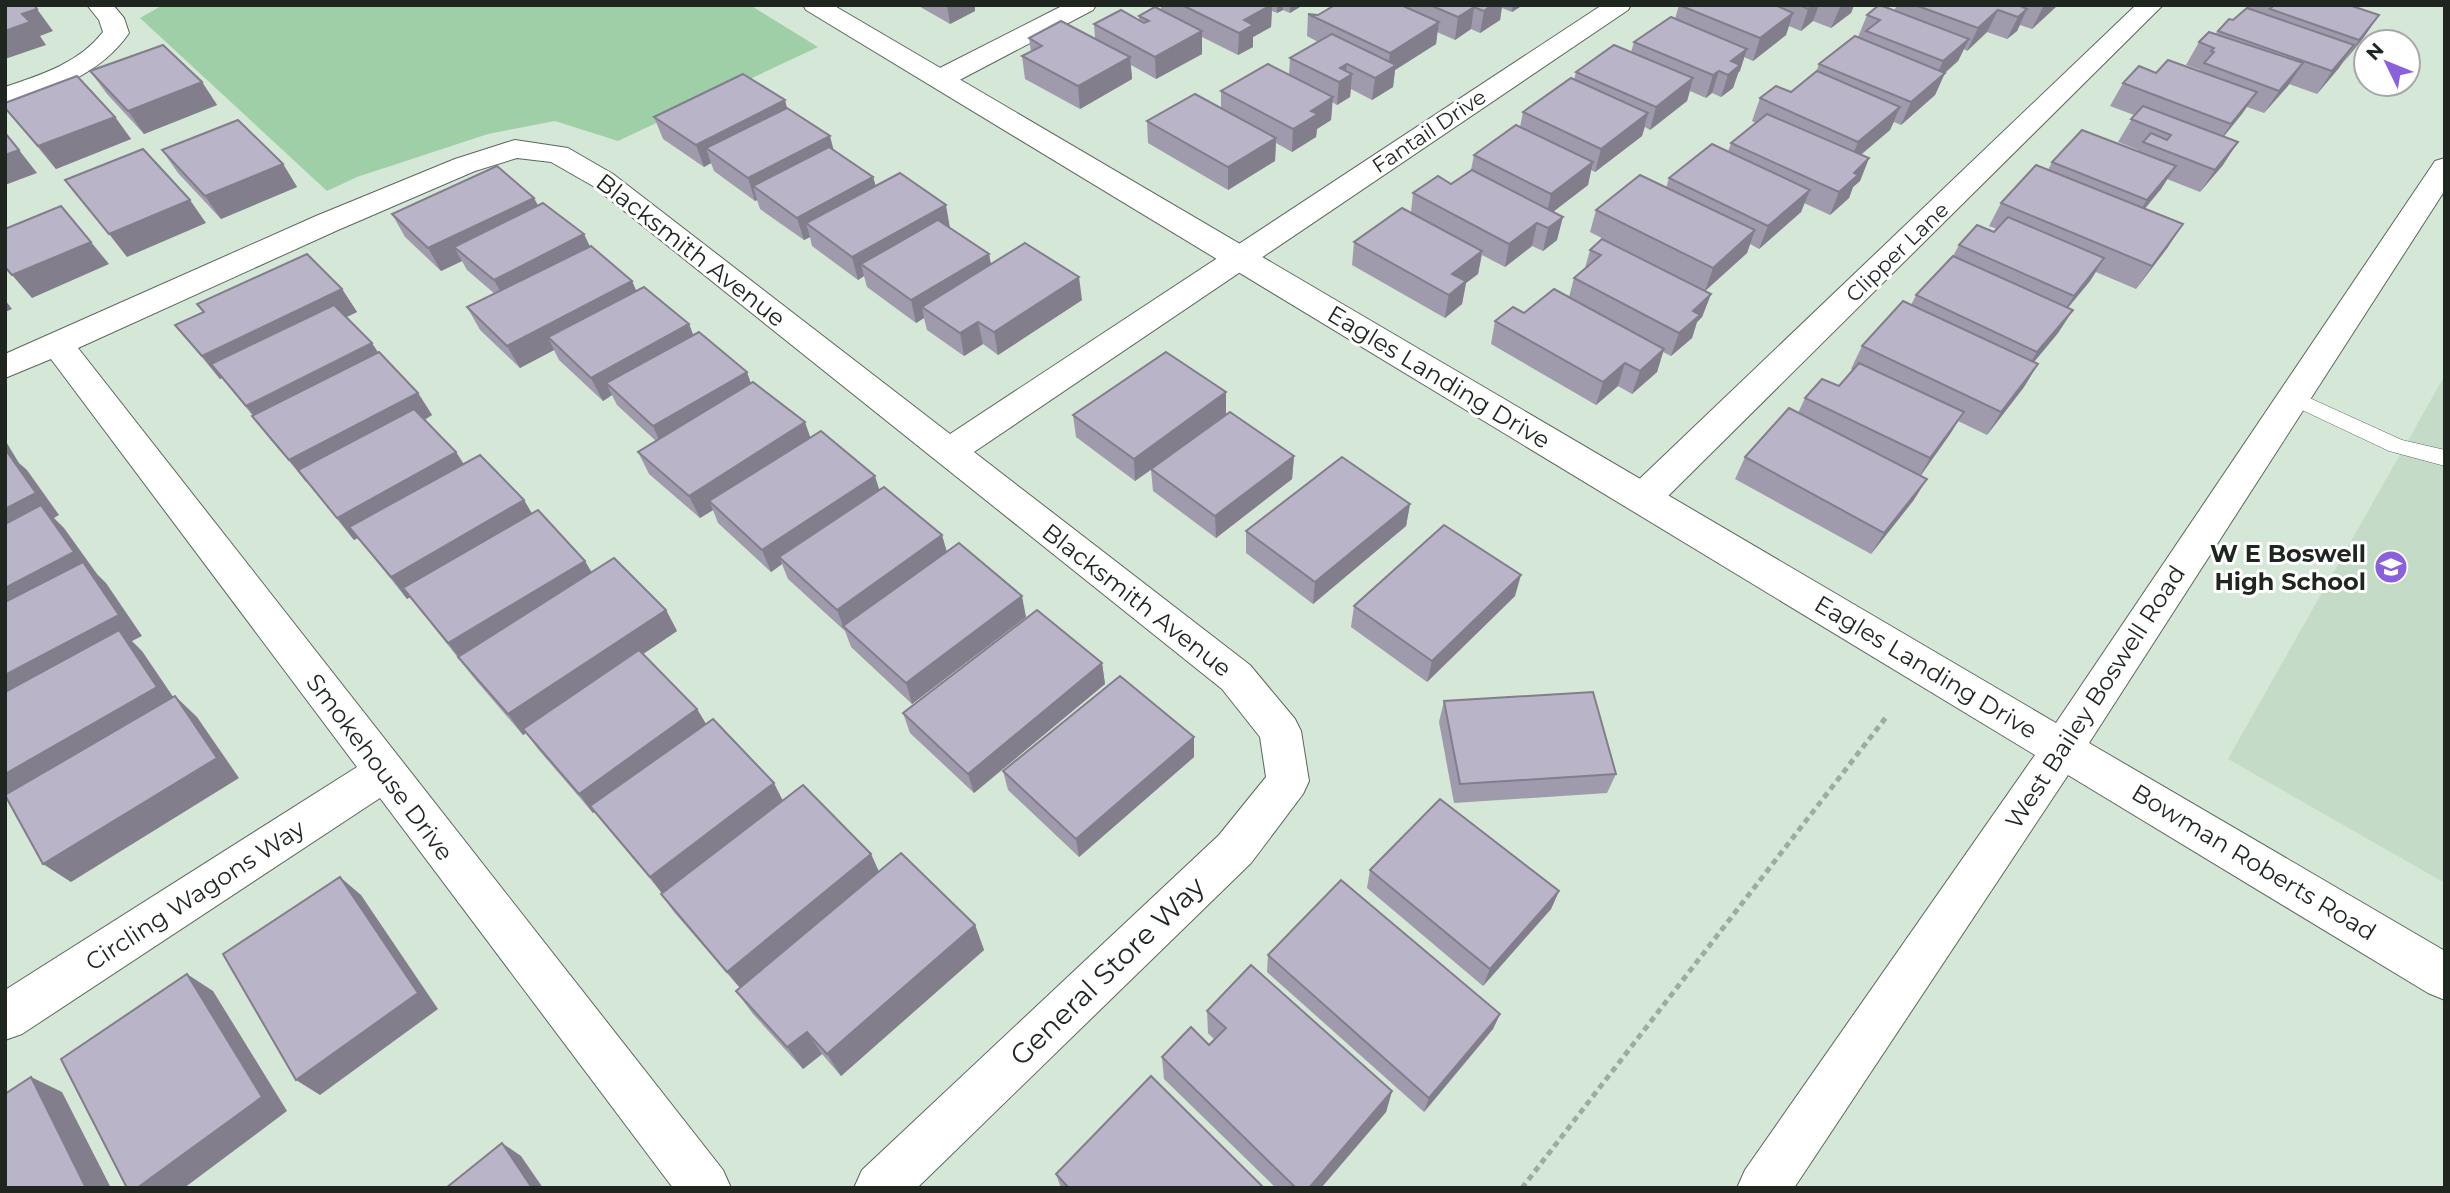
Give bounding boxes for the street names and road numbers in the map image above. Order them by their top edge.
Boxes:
street label: Fantail Drive [1367,84,1491,178]
street label: Blacksmith Avenue [591,167,791,333]
street label: Clipper Lane [1841,197,1953,307]
street label: Eagles Landing Drive [1322,299,1556,455]
street label: Blacksmith Avenue [1037,517,1237,683]
street label: West Bailey Boswell Road [1999,560,2191,834]
street label: Eagles Landing Drive [1809,589,2043,745]
street label: Smokehouse Drive [300,668,460,866]
street label: Bowman Roberts Road [2127,778,2381,946]
street label: Circling Wagons Way [80,813,310,977]
street label: General Store Way [1003,869,1212,1073]

